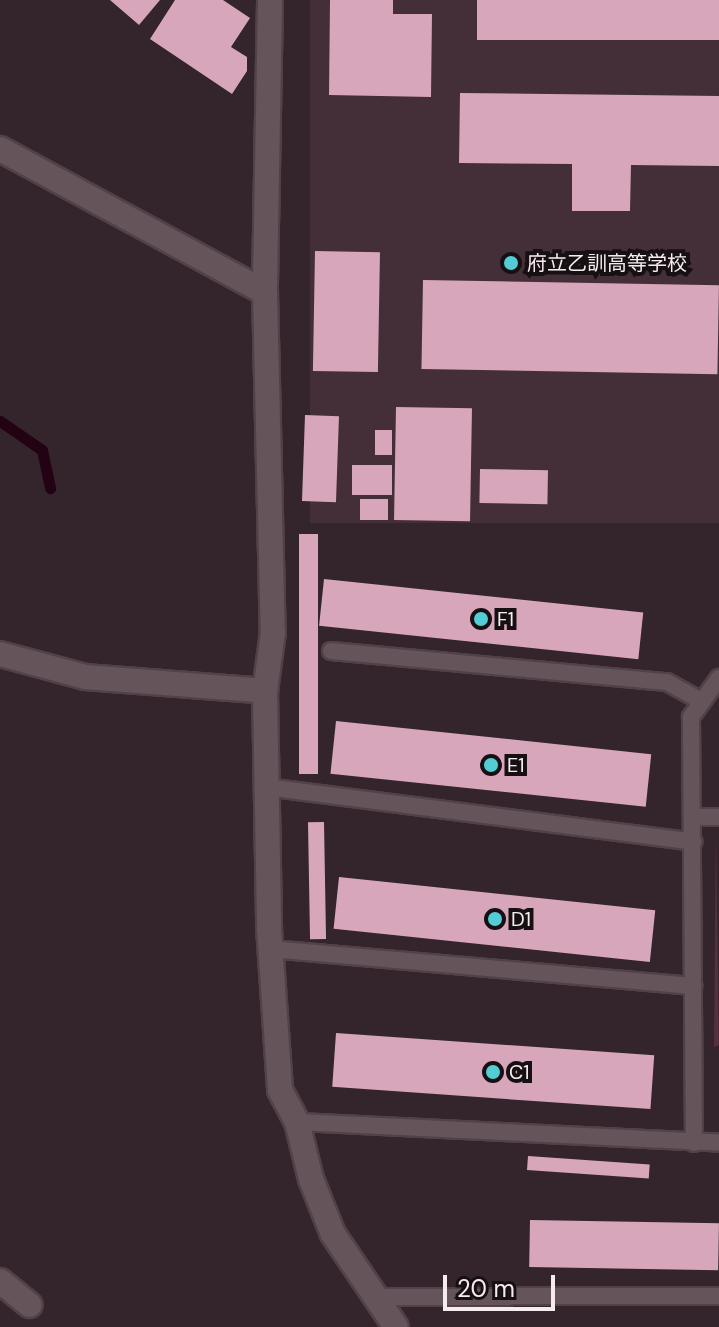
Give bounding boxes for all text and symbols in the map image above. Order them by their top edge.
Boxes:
place label: 府立乙訓高等学校 [527,251,687,275]
marker: 府立乙訓高等学校 [502,254,520,272]
place label: F1 [497,607,514,631]
marker: F1 [472,610,490,628]
place label: E1 [507,753,525,777]
marker: E1 [482,756,500,774]
place label: D1 [511,907,531,931]
marker: D1 [486,910,504,928]
place label: C1 [509,1060,530,1084]
marker: C1 [484,1063,502,1081]
scale bar [447,1259,559,1309]
text: 20 m [457,1273,515,1304]

